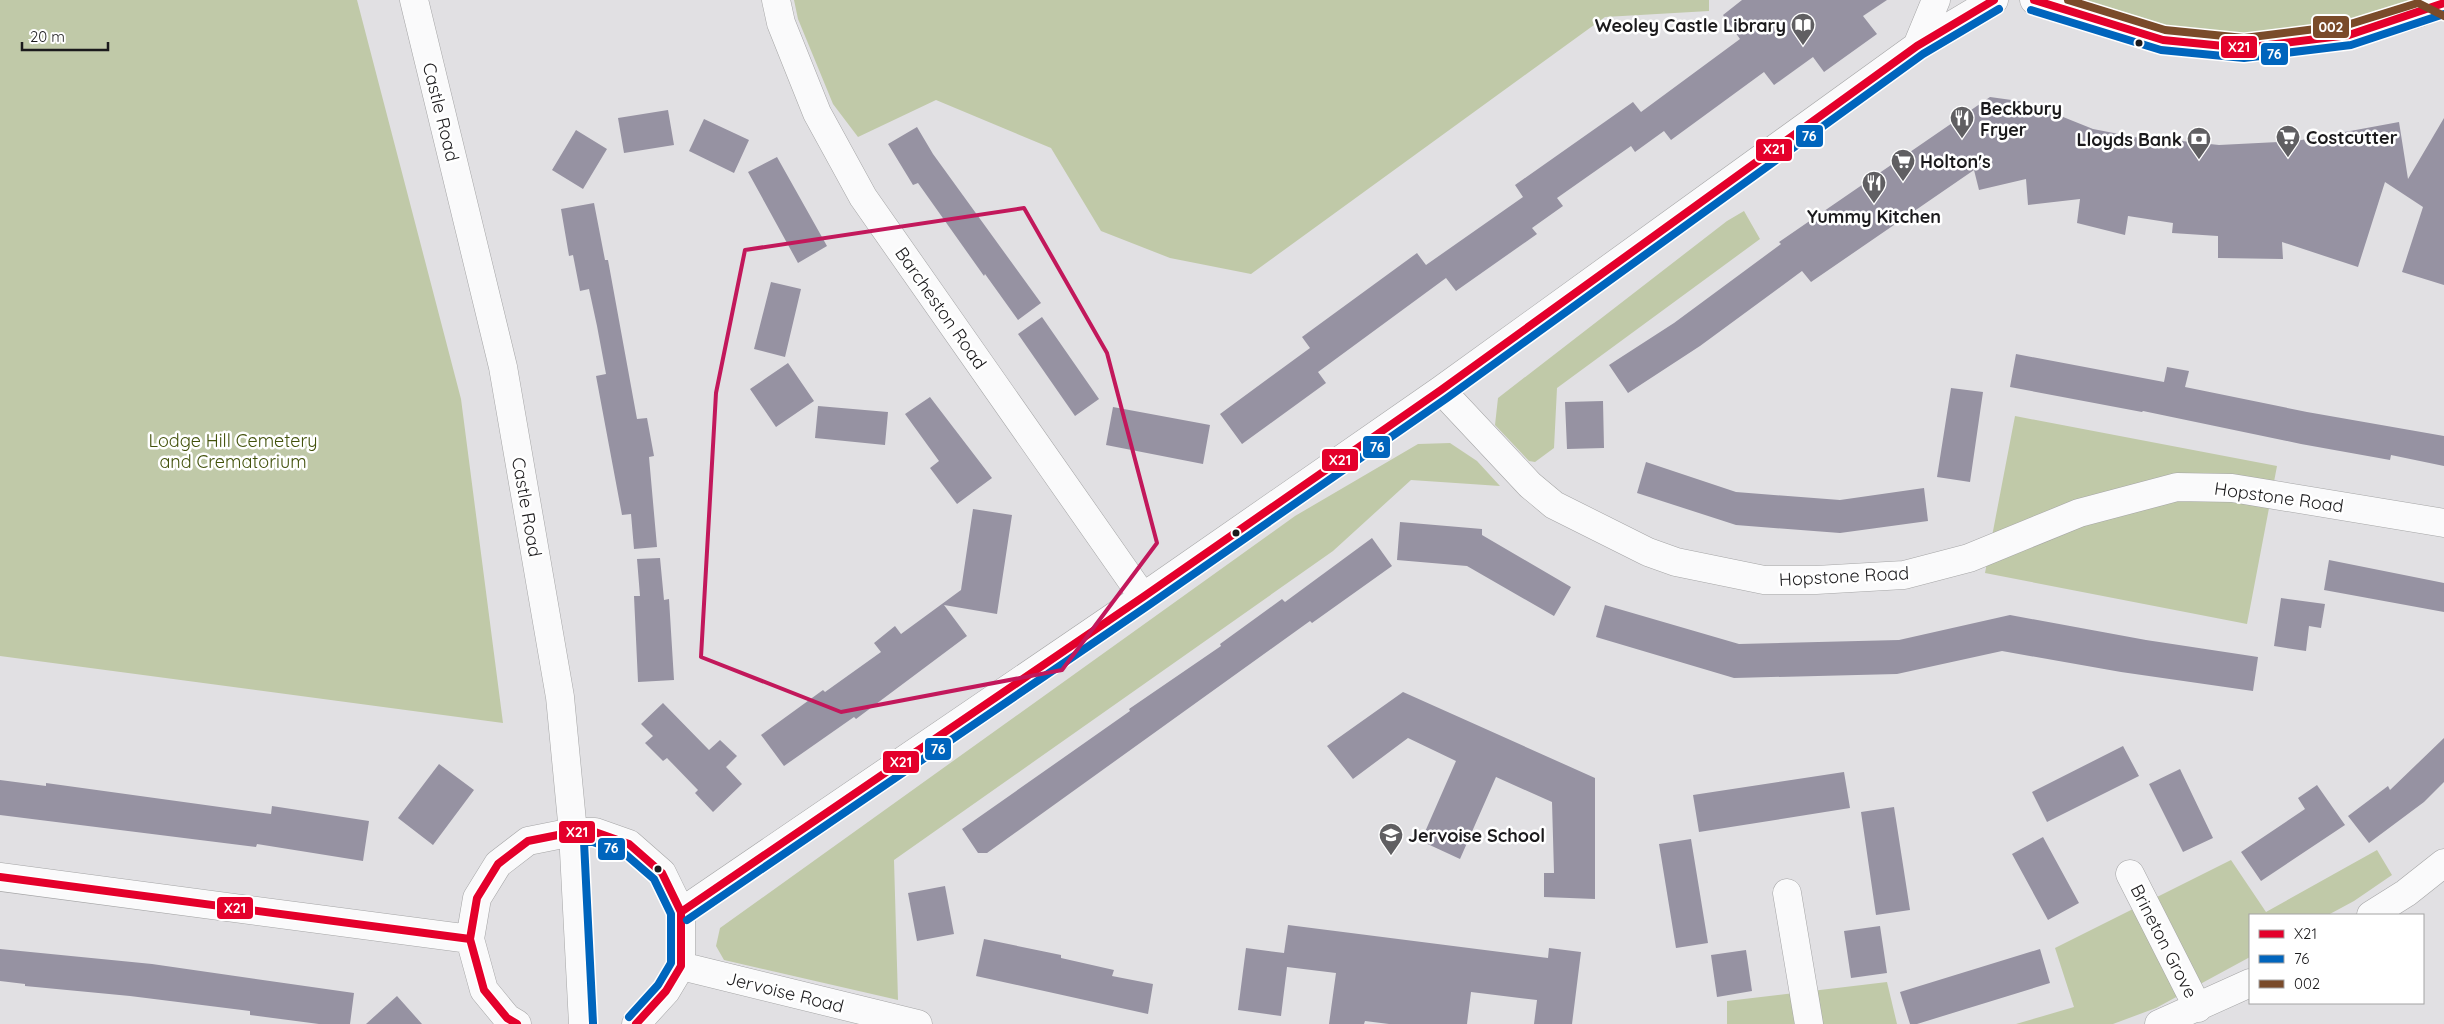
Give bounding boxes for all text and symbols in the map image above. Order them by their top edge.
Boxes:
library icon: Weoley Castle Library [1790,12,1816,46]
place label: Weoley Castle Library [1595,14,1786,37]
line badge: 002 [2312,15,2350,39]
text: 002 [2318,18,2344,36]
scale bar [22,20,109,52]
text: 20 m [30,27,65,46]
line badge: X21 [2220,35,2258,59]
unlabelled marker [2134,38,2144,48]
text: X21 [2228,38,2250,56]
line badge: 76 [2260,42,2289,66]
text: 76 [2266,45,2282,63]
street label: Castle Road [418,60,464,164]
place label: Beckbury Fryer [1980,97,2062,141]
restaurant icon: Beckbury Fryer [1949,105,1975,139]
line badge: 76 [1795,124,1824,148]
supermarket icon: Costcutter [2275,124,2301,158]
bank icon: Lloyds Bank [2186,126,2212,160]
place label: Costcutter [2306,126,2398,149]
text: 76 [1801,127,1817,145]
place label: Lloyds Bank [2076,128,2182,151]
line badge: X21 [1755,138,1793,162]
text: X21 [1763,140,1785,158]
supermarket icon: Holton's [1890,148,1916,182]
place label: Holton's [1920,150,1991,173]
restaurant icon: Yummy Kitchen [1861,170,1887,204]
place label: Yummy Kitchen [1807,205,1941,228]
street label: Barcheston Road [890,242,992,374]
park label: Lodge Hill Cemetery and Crematorium [148,429,318,473]
line badge: 76 [1362,435,1391,459]
text: 76 [1369,438,1385,456]
line badge: X21 [1321,448,1359,472]
text: X21 [1329,451,1351,469]
street label: Castle Road [507,455,547,559]
street label: Hopstone Road [2213,477,2345,517]
unlabelled marker [1231,528,1241,538]
street label: Hopstone Road [1778,561,1910,591]
line badge: 76 [924,737,952,761]
text: 76 [930,740,946,758]
line badge: X21 [882,750,920,774]
text: X21 [890,753,912,771]
line badge: X21 [558,820,596,844]
school or university icon: Jervoise School [1378,822,1404,856]
text: X21 [566,823,588,841]
place label: Jervoise School [1408,824,1545,847]
line badge: 76 [597,837,626,861]
text: 76 [603,839,619,857]
unlabelled marker [653,864,663,874]
street label: Brineton Grove [2125,880,2203,1002]
line badge: X21 [216,896,254,920]
text: X21 [224,899,246,917]
legend [2249,914,2424,1004]
text: X21 [2294,924,2317,943]
text: 76 [2294,949,2309,968]
street label: Jervoise Road [724,966,846,1018]
text: 002 [2294,974,2320,993]

